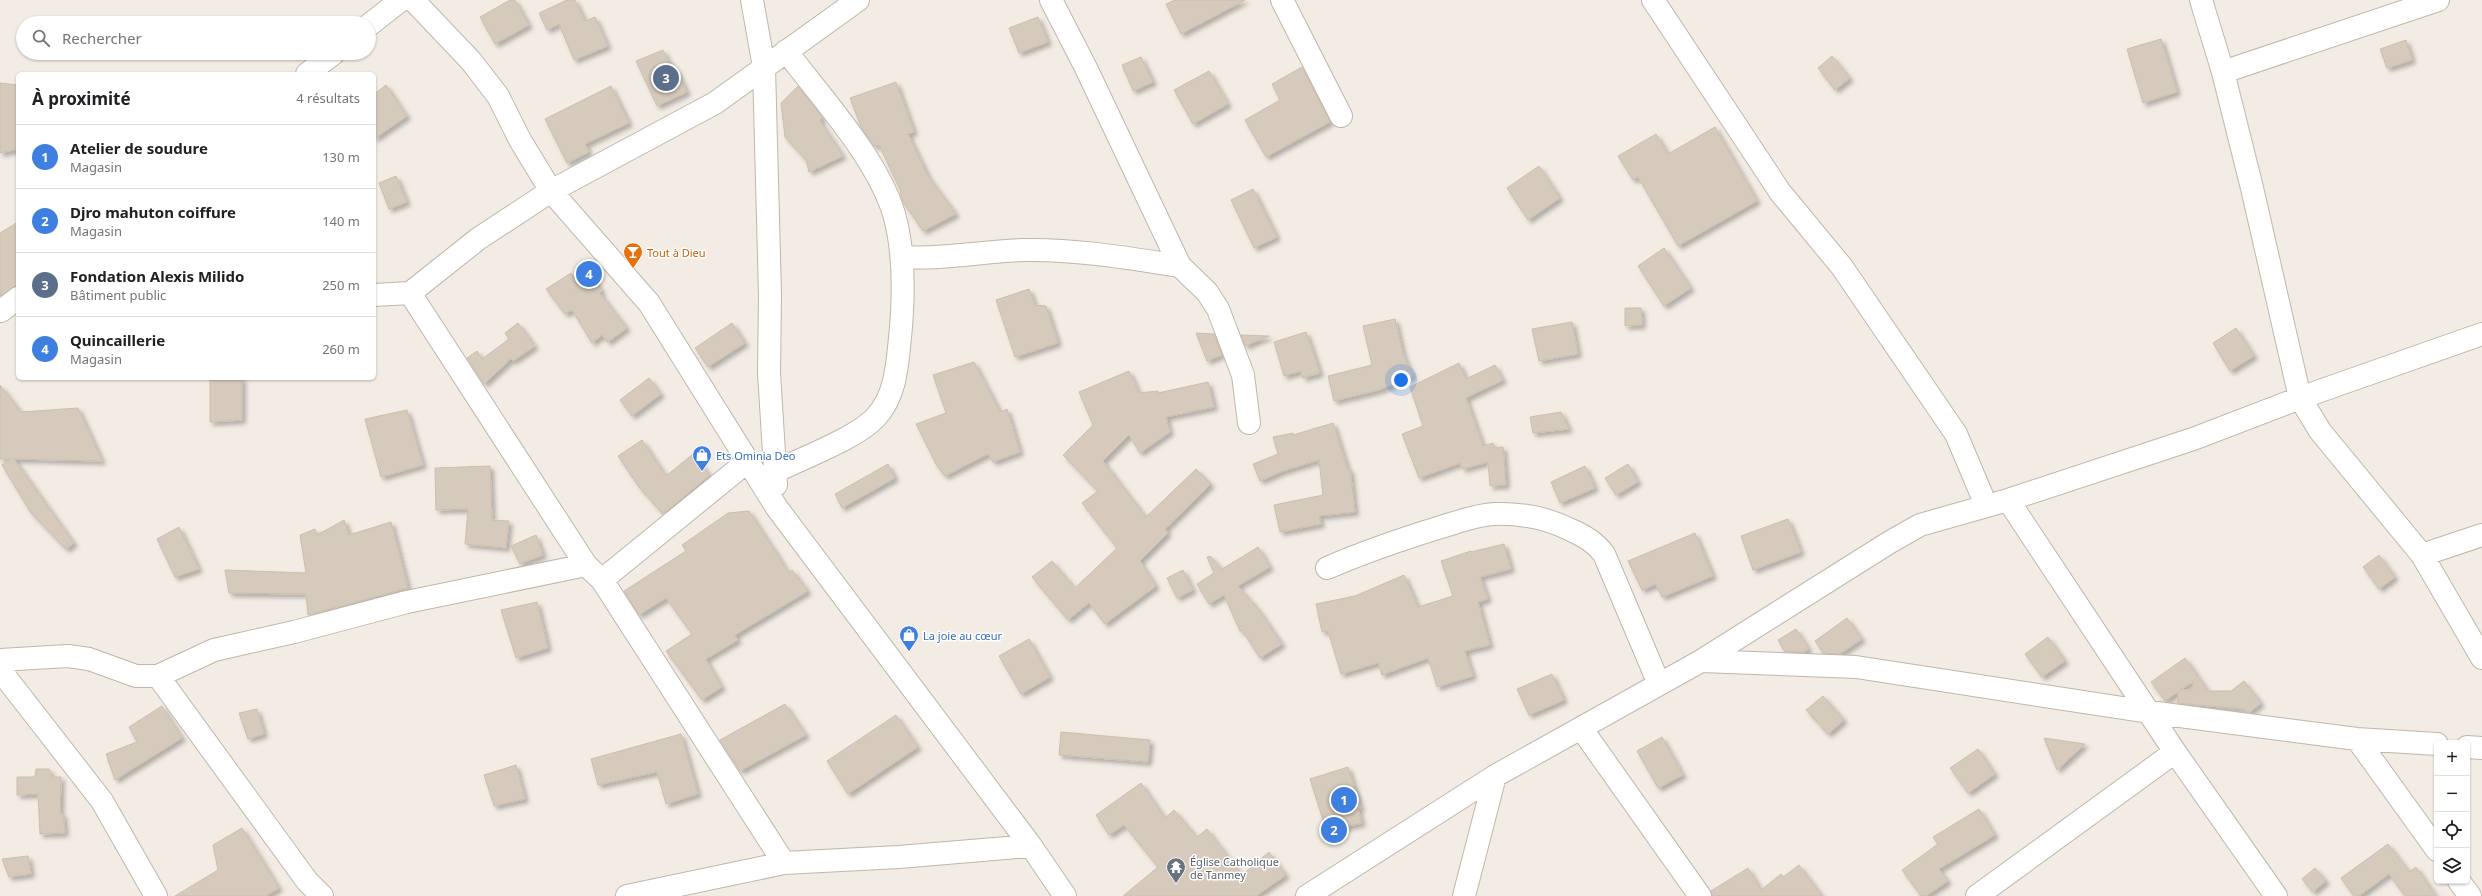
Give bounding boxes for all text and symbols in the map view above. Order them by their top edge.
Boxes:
search box [16,16,376,60]
icon: search [30,27,52,49]
text: Rechercher [62,28,142,48]
pin: 3 [653,63,679,93]
text: À proximité [32,87,131,110]
text: 4 résultats [296,89,360,107]
text: Atelier de soudure [70,138,208,158]
text: 1 [41,148,49,166]
text: 130 m [322,148,360,166]
text: Magasin [70,158,122,176]
text: Djro mahuton coiffure [70,202,236,222]
text: 2 [41,212,49,230]
text: 140 m [322,212,360,230]
text: Magasin [70,222,122,240]
bar icon: Tout à Dieu [622,241,644,269]
place label: Tout à Dieu [647,245,706,260]
pin: 4 [576,259,602,289]
text: Fondation Alexis Milido [70,266,244,286]
text: 3 [41,276,49,294]
text: 250 m [322,276,360,294]
text: Bâtiment public [70,286,166,304]
text: Quincaillerie [70,330,165,350]
text: 4 [41,340,49,358]
text: 260 m [322,340,360,358]
text: Magasin [70,350,122,368]
your location [1391,370,1411,390]
shop icon: Ets Ominia Deo [691,444,713,472]
place label: Ets Ominia Deo [716,448,796,463]
shop icon: La joie au cœur [898,624,920,652]
place label: La joie au cœur [923,628,1003,643]
map controls [2434,740,2470,884]
button: + [2434,740,2470,776]
button: − [2434,776,2470,812]
pin: 1 [1331,785,1357,815]
button: locate [2434,812,2470,848]
pin: 2 [1321,815,1347,845]
button: layers [2434,848,2470,884]
place label: Église Catholique de Tanmey [1190,854,1279,882]
temple icon: Église Catholique de Tanmey [1165,856,1187,884]

